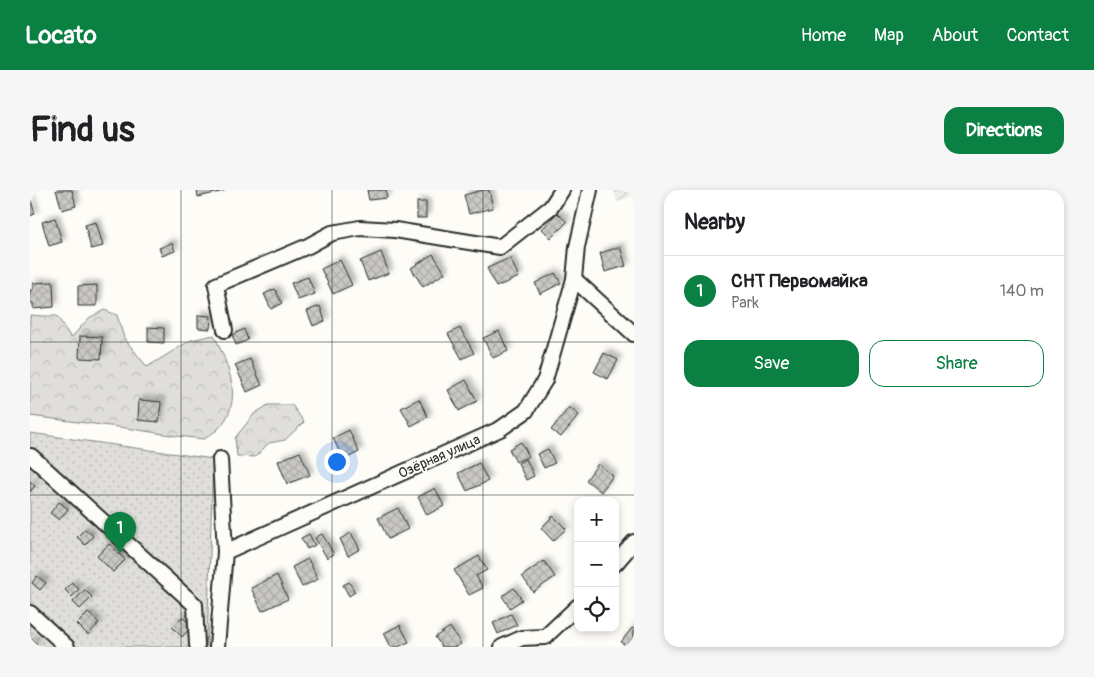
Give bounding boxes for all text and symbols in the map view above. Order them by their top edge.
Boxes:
text: Locato [25,21,97,50]
text: Home [801,24,846,47]
text: Map [874,24,904,47]
text: About [932,24,978,47]
text: Contact [1006,24,1069,47]
button: Directions [944,107,1064,154]
text: Find us [30,108,135,152]
text: Nearby [684,209,745,236]
text: СНТ Первомайка [731,269,868,293]
text: 1 [697,281,703,301]
text: 140 m [1000,281,1044,301]
text: Park [731,293,759,313]
button: Save [684,340,859,387]
button: Share [869,340,1044,387]
street label: Озёрная улица [396,431,483,482]
your location [324,449,350,475]
map controls [574,497,619,632]
button: + [574,497,619,542]
pin: 1 [104,512,136,553]
button: − [574,542,619,587]
button: locate [574,587,619,632]

